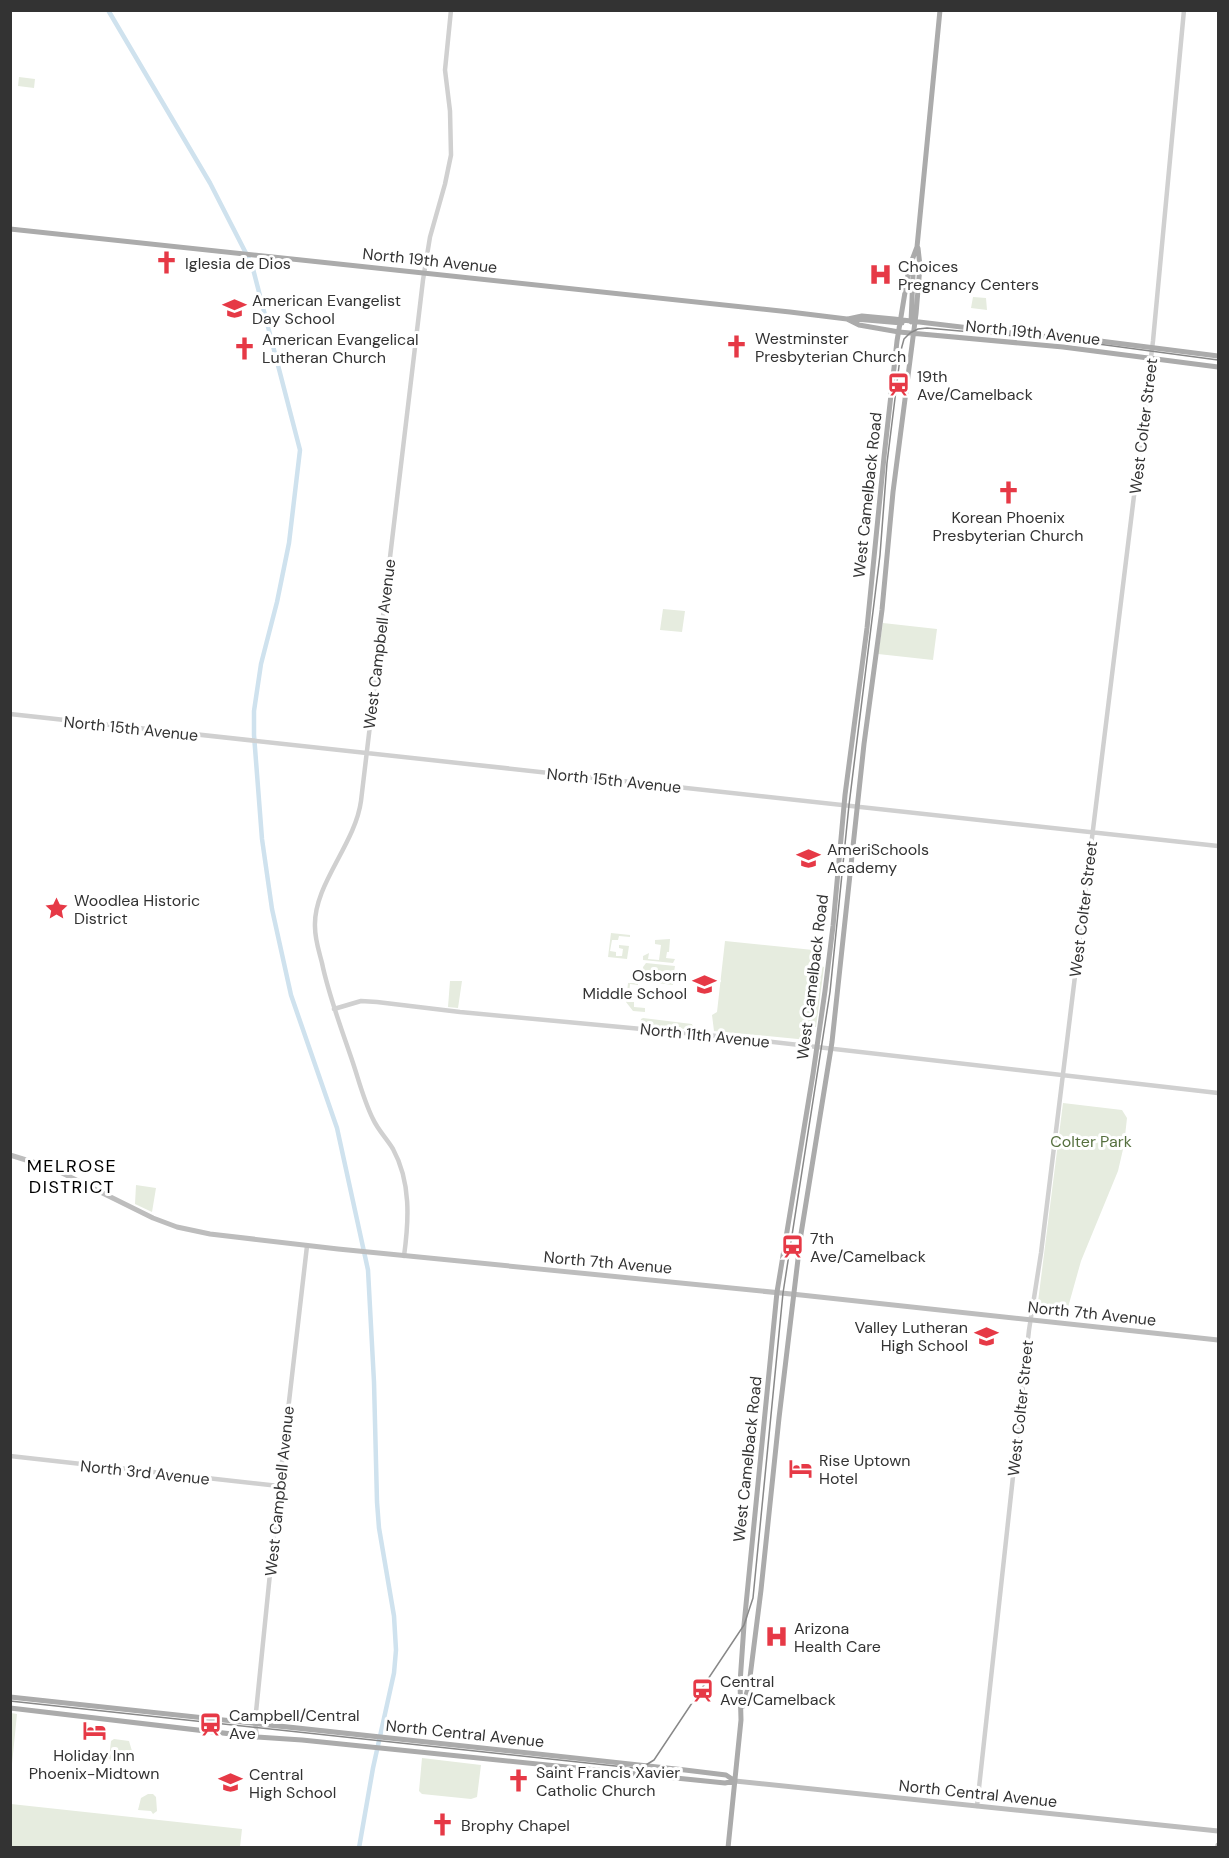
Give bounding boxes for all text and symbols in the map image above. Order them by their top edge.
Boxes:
street label: North 19th Avenue [362,243,498,278]
church icon: Iglesia de Dios [154,250,180,276]
place label: Iglesia de Dios [185,253,291,274]
place label: Choices Pregnancy Centers [898,256,1039,295]
hospital icon: Choices Pregnancy Centers [867,262,893,288]
place label: American Evangelist Day School [252,290,401,329]
school or university icon: American Evangelist Day School [221,296,247,322]
street label: North 19th Avenue [965,315,1101,350]
place label: Westminster Presbyterian Church [755,328,906,367]
place label: American Evangelical Lutheran Church [262,329,419,368]
church icon: Westminster Presbyterian Church [724,334,750,360]
church icon: American Evangelical Lutheran Church [231,335,257,361]
street label: West Colter Street [1125,357,1162,495]
place label: 19th Ave/Camelback [917,366,1033,405]
station icon: 19th Ave/Camelback [886,372,912,398]
street label: West Camelback Road [848,411,887,579]
church icon: Korean Phoenix Presbyterian Church [995,479,1021,505]
place label: Korean Phoenix Presbyterian Church [932,507,1084,546]
street label: West Campbell Avenue [359,558,400,730]
street label: North 15th Avenue [63,711,199,746]
street label: North 15th Avenue [546,763,682,798]
place label: AmeriSchools Academy [827,839,929,878]
street label: West Colter Street [1065,840,1102,978]
school or university icon: AmeriSchools Academy [796,845,822,871]
place label: Woodlea Historic District [74,890,200,929]
street label: West Camelback Road [792,893,833,1061]
place icon: Woodlea Historic District [43,896,69,922]
place label: Osborn Middle School [583,965,687,1004]
school or university icon: Osborn Middle School [692,971,718,997]
street label: North 11th Avenue [639,1018,771,1053]
park label: Colter Park [1050,1131,1132,1152]
district label: MELROSE DISTRICT [27,1154,117,1199]
place label: 7th Ave/Camelback [810,1228,926,1267]
station icon: 7th Ave/Camelback [779,1234,805,1260]
street label: North 7th Avenue [543,1246,673,1279]
street label: North 7th Avenue [1027,1296,1157,1331]
place label: Valley Lutheran High School [854,1317,968,1356]
school or university icon: Valley Lutheran High School [973,1323,999,1349]
street label: West Colter Street [1003,1339,1038,1477]
street label: West Camelback Road [728,1375,767,1543]
street label: West Campbell Avenue [260,1405,299,1577]
place label: Rise Uptown Hotel [819,1450,911,1489]
street label: North 3rd Avenue [79,1455,211,1490]
hotel icon: Rise Uptown Hotel [788,1456,814,1482]
place label: Arizona Health Care [794,1618,881,1657]
hospital icon: Arizona Health Care [763,1624,789,1650]
place label: Central Ave/Camelback [720,1671,836,1710]
station icon: Central Ave/Camelback [689,1677,715,1703]
place label: Campbell/Central Ave [229,1705,360,1744]
station icon: Campbell/Central Ave [198,1711,224,1737]
street label: North Central Avenue [385,1715,545,1752]
hotel icon: Holiday Inn Phoenix-Midtown [81,1717,107,1743]
place label: Holiday Inn Phoenix-Midtown [29,1745,159,1784]
place label: Saint Francis Xavier Catholic Church [536,1762,680,1801]
place label: Central High School [249,1764,336,1803]
church icon: Saint Francis Xavier Catholic Church [505,1768,531,1794]
school or university icon: Central High School [218,1770,244,1796]
street label: North Central Avenue [898,1775,1058,1812]
church icon: Brophy Chapel [430,1812,456,1838]
place label: Brophy Chapel [461,1815,570,1836]

